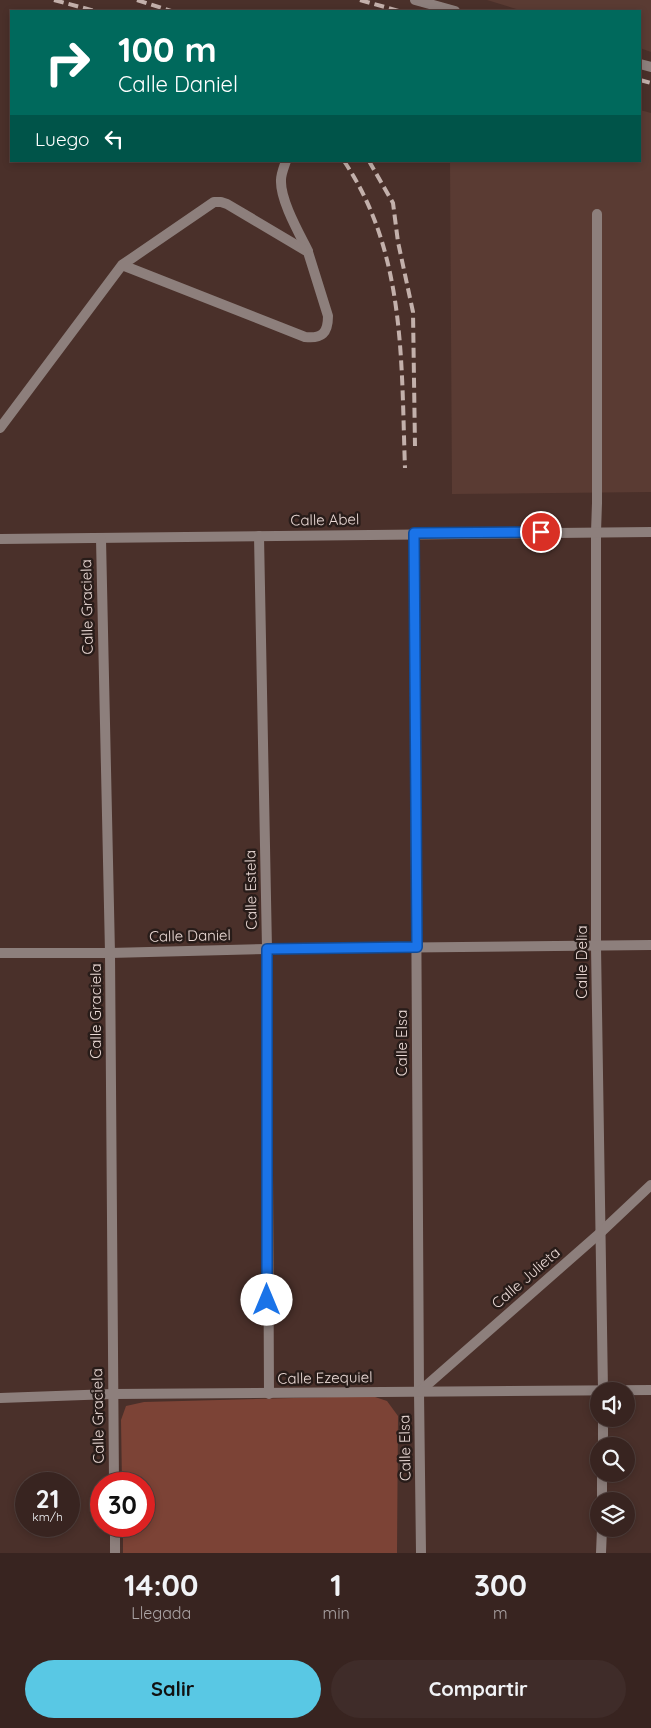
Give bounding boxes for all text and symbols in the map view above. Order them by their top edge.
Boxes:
text: 100 m [118,27,217,71]
icon: right [35,30,100,95]
text: Calle Daniel [118,70,238,98]
icon: left [100,125,128,153]
text: Luego [35,127,90,151]
street label: Calle Abel [290,509,360,530]
pin [520,511,562,553]
icon: arrive [527,518,555,546]
street label: Calle Graciela [76,559,97,655]
street label: Calle Estela [240,850,261,930]
street label: Calle Daniel [149,925,231,946]
street label: Calle Delia [572,925,591,999]
street label: Calle Graciela [86,963,105,1059]
street label: Calle Elsa [392,1010,411,1076]
street label: Calle Julieta [487,1243,564,1313]
position arrow [240,1273,292,1325]
street label: Calle Ezequiel [277,1367,373,1388]
street label: Calle Graciela [87,1368,108,1464]
map controls [590,1382,635,1537]
button: sound [590,1382,635,1427]
street label: Calle Elsa [394,1415,415,1481]
button: search [590,1437,635,1482]
speed limit sign: 30 [90,1472,155,1537]
text: 21 [36,1483,59,1514]
button: layers [590,1492,635,1537]
text: km/h [32,1509,63,1524]
text: 14:00 [124,1566,198,1604]
text: 1 [330,1566,342,1604]
text: 300 [474,1566,527,1604]
text: Llegada [131,1603,191,1623]
text: min [323,1603,350,1623]
text: m [493,1603,508,1623]
button: Salir [25,1660,321,1718]
button: Compartir [331,1660,626,1718]

